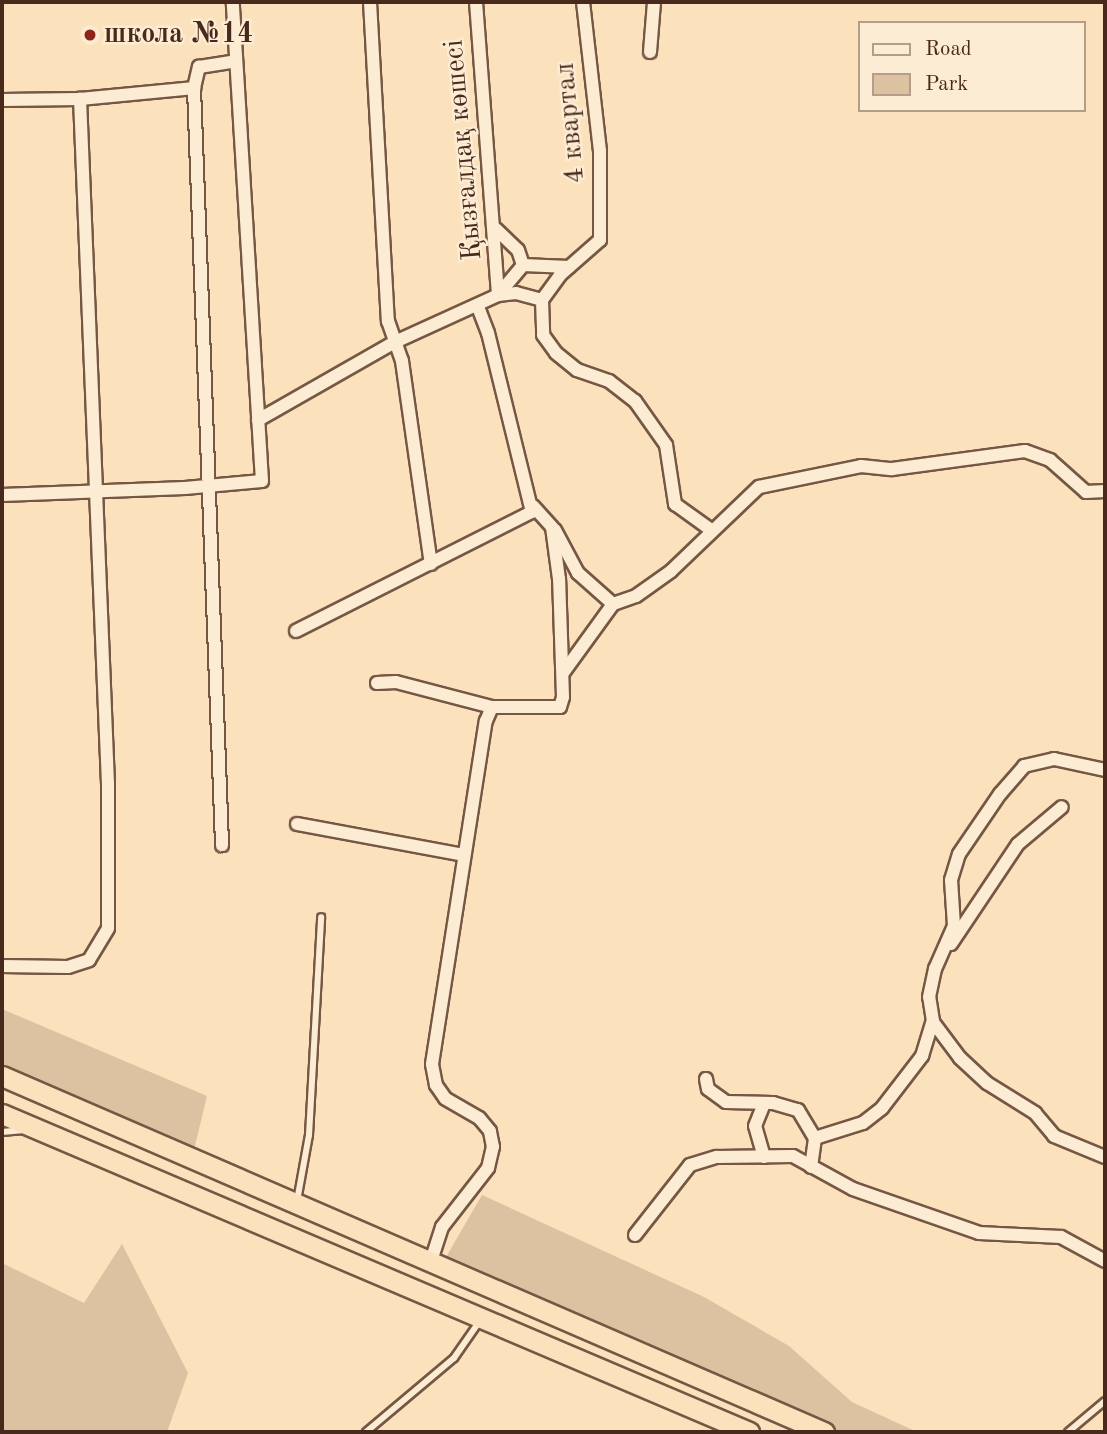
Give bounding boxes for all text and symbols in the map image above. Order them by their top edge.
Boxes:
place label: школа №14 [104,18,254,52]
legend [858,21,1086,112]
marker: школа №14 [82,27,98,43]
street label: Қызғалдақ көшесі [438,38,490,262]
text: Road [925,39,972,60]
street label: 4 квартал [549,61,593,185]
text: Park [925,74,968,95]

